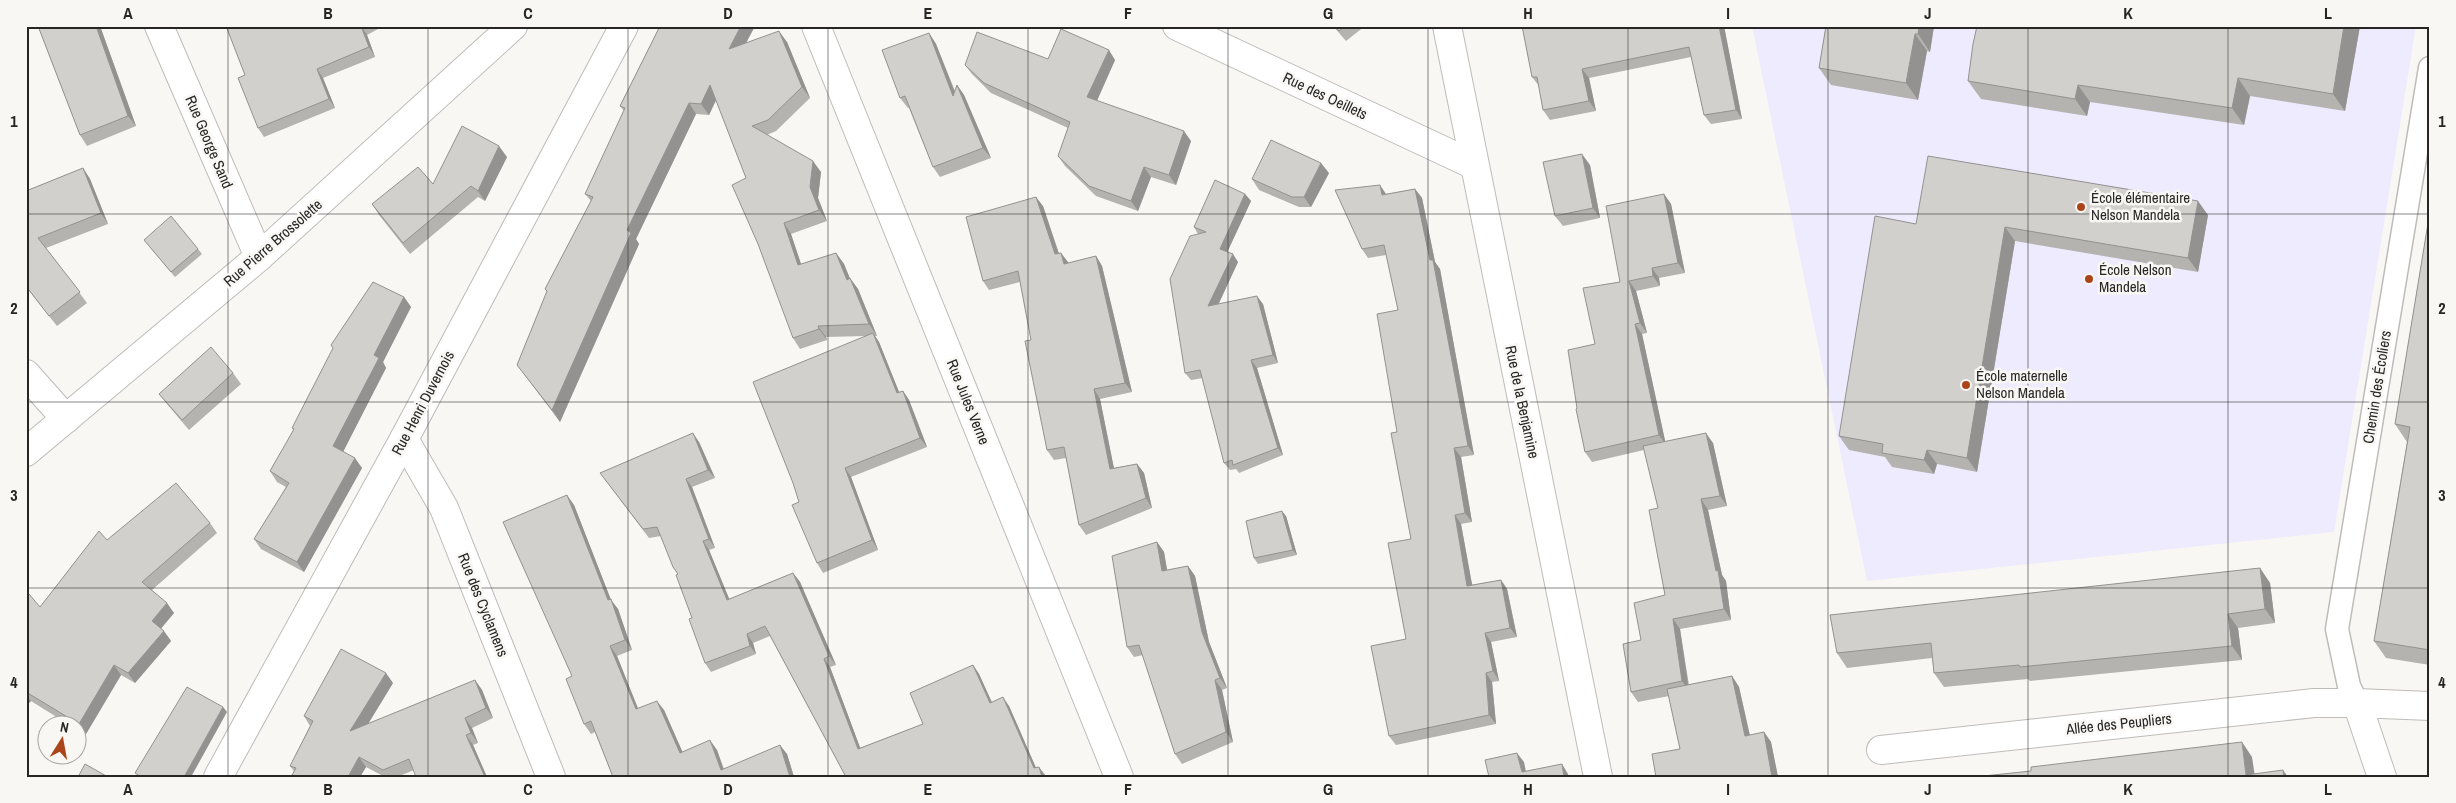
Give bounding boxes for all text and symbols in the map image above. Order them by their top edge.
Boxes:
text: A [123,2,133,24]
text: B [323,2,333,24]
text: C [523,2,533,24]
text: D [723,2,733,24]
text: E [924,2,933,24]
text: F [1124,2,1132,24]
text: G [1323,2,1333,24]
text: H [1523,2,1533,24]
text: I [1726,2,1730,24]
text: J [1924,2,1932,24]
text: K [2123,2,2133,24]
text: L [2324,2,2332,24]
street label: Rue des Oeillets [1280,67,1371,124]
street label: Rue George Sand [180,92,238,192]
text: 1 [10,110,18,132]
text: 1 [2438,110,2446,132]
place label: École élémentaire Nelson Mandela [2091,187,2190,225]
street label: Rue Pierre Brossolette [219,194,327,291]
marker: École élémentaire Nelson Mandela [2075,201,2087,213]
place label: École Nelson Mandela [2099,259,2171,297]
marker: École Nelson Mandela [2083,273,2095,285]
text: 2 [10,297,18,319]
text: 2 [2438,297,2446,319]
street label: Chemin des Écoliers [2357,329,2396,445]
street label: Rue de la Benjamine [1500,344,1545,460]
street label: Rue Henri Duvernois [386,347,459,459]
street label: Rue Jules Verne [942,356,995,448]
place label: École maternelle Nelson Mandela [1976,365,2068,403]
marker: École maternelle Nelson Mandela [1960,379,1972,391]
text: 3 [10,484,18,506]
text: 3 [2438,484,2446,506]
street label: Rue des Cyclamens [453,550,514,660]
text: 4 [10,671,18,693]
text: 4 [2438,671,2446,693]
street label: Allée des Peupliers [2064,708,2173,740]
north arrow [38,716,88,766]
text: N [59,718,70,737]
text: A [123,778,133,800]
text: B [323,778,333,800]
text: C [523,778,533,800]
text: D [723,778,733,800]
text: E [924,778,933,800]
text: F [1124,778,1132,800]
text: G [1323,778,1333,800]
text: H [1523,778,1533,800]
text: I [1726,778,1730,800]
text: J [1924,778,1932,800]
text: K [2123,778,2133,800]
text: L [2324,778,2332,800]

